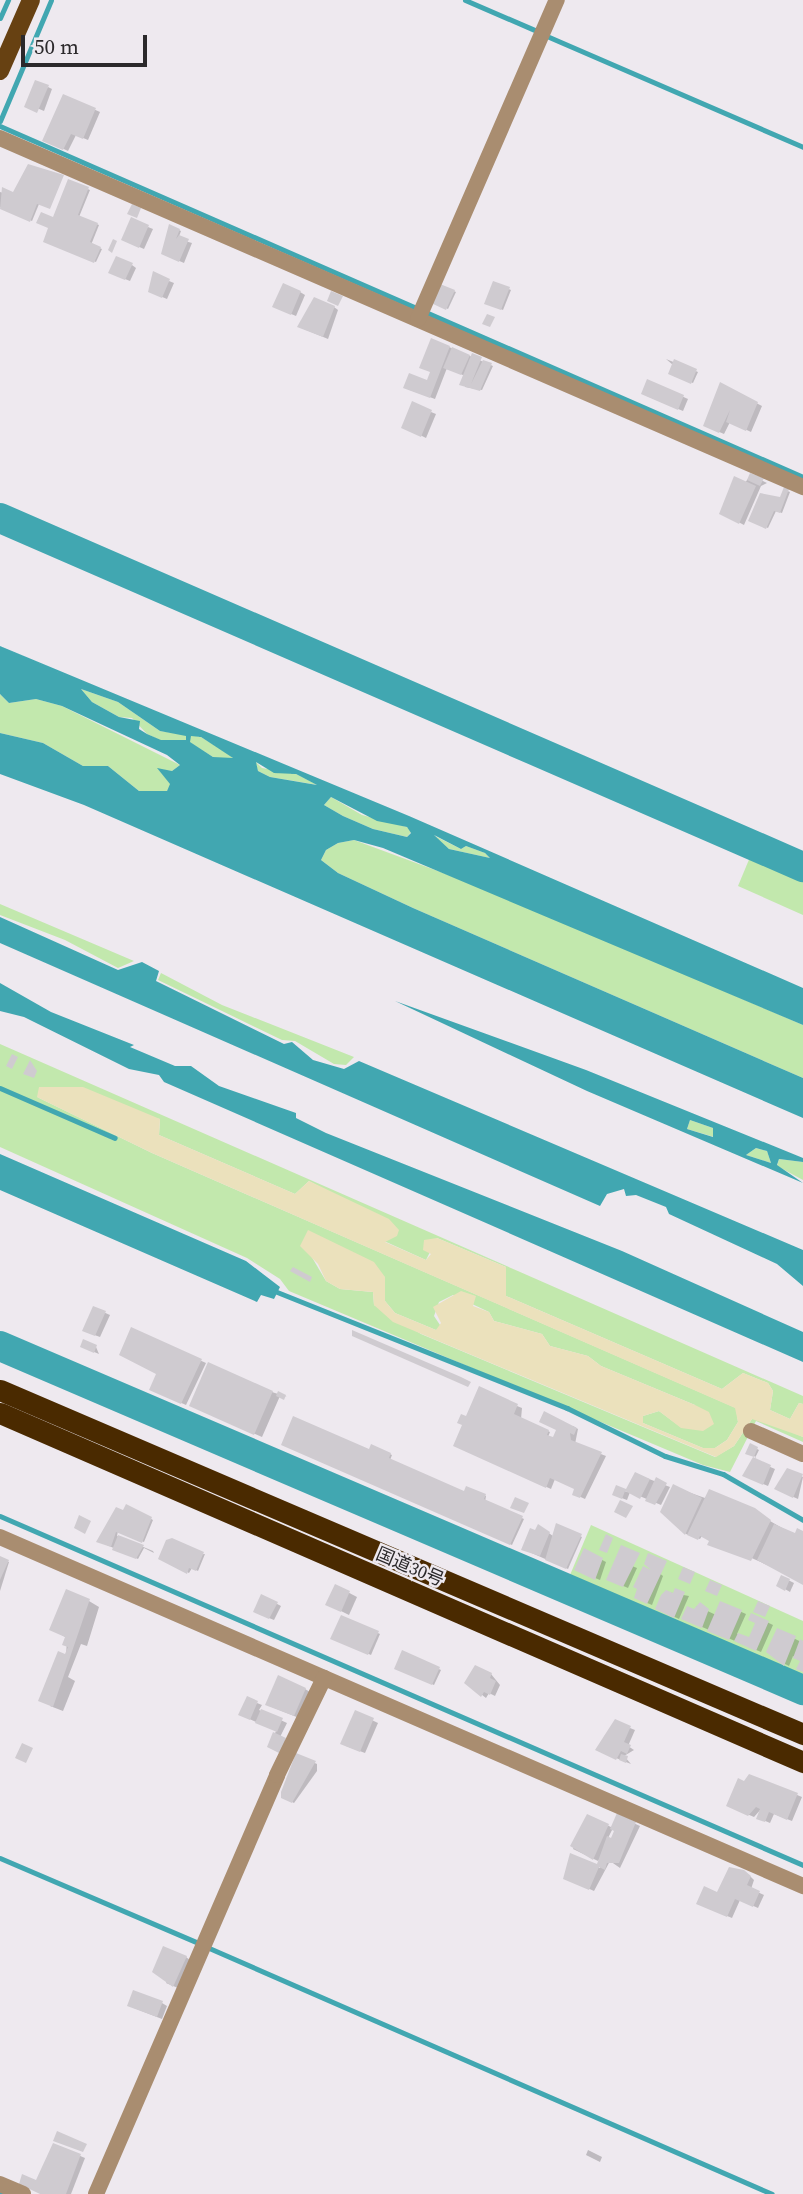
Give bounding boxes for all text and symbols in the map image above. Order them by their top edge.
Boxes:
scale bar [24,21,150,65]
text: 50 m [34,32,79,61]
street label: 国道30号 [373,1543,447,1591]

